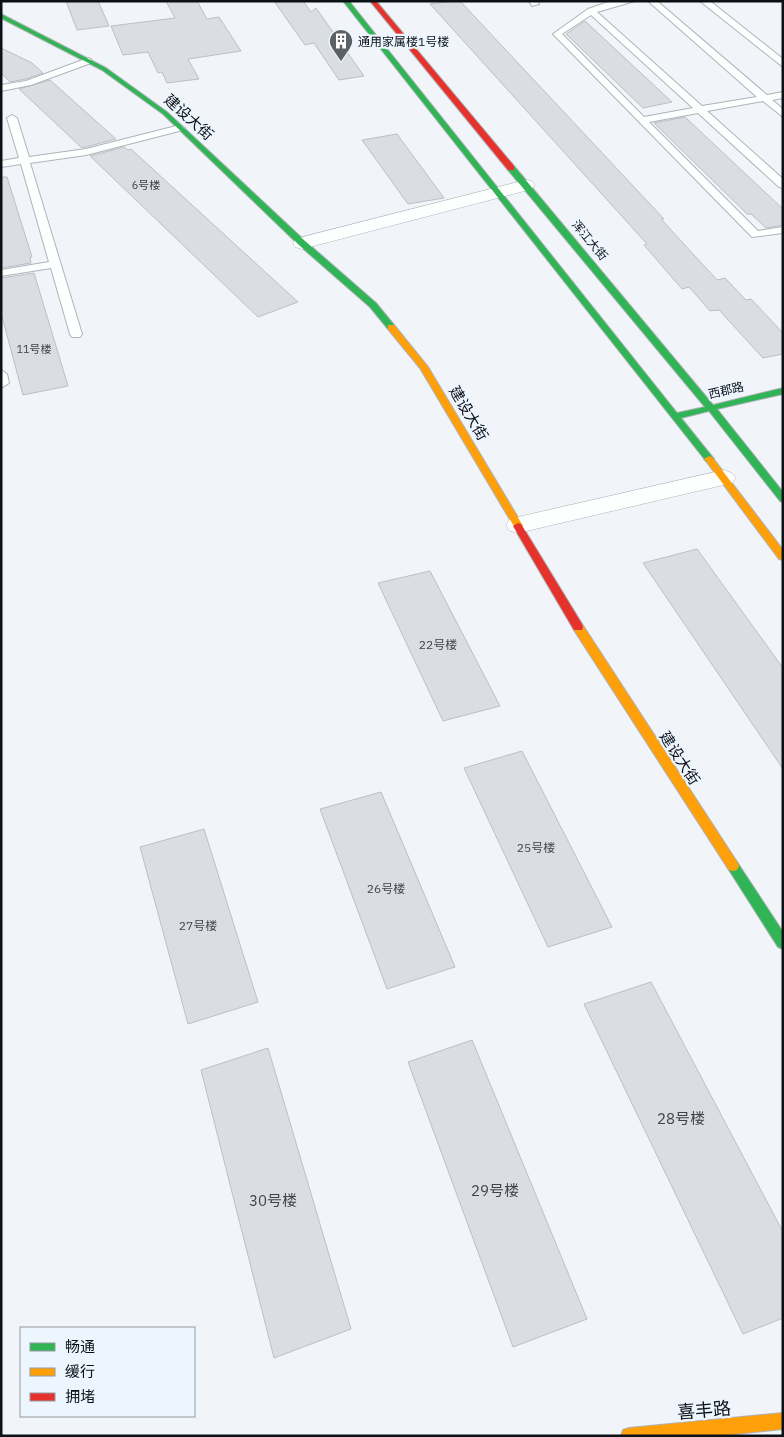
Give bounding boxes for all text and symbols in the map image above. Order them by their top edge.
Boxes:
building icon: 通用家属楼1号楼 [328,28,354,62]
place label: 通用家属楼1号楼 [358,34,449,49]
street label: 建设大街 [160,90,218,144]
house number: 6号楼 [132,178,160,192]
street label: 浑江大街 [569,217,611,263]
house number: 11号楼 [16,342,52,356]
street label: 西郡路 [707,379,745,401]
street label: 建设大街 [445,382,493,444]
house number: 22号楼 [419,637,457,652]
street label: 建设大街 [656,728,704,788]
house number: 25号楼 [517,840,555,855]
house number: 26号楼 [367,881,405,896]
house number: 27号楼 [179,918,217,933]
house number: 28号楼 [657,1109,705,1128]
house number: 29号楼 [471,1181,519,1200]
house number: 30号楼 [249,1191,297,1210]
legend [20,1327,195,1417]
text: 畅通 [65,1337,95,1356]
text: 缓行 [65,1362,95,1381]
text: 拥堵 [65,1387,95,1406]
street label: 喜丰路 [676,1396,732,1424]

